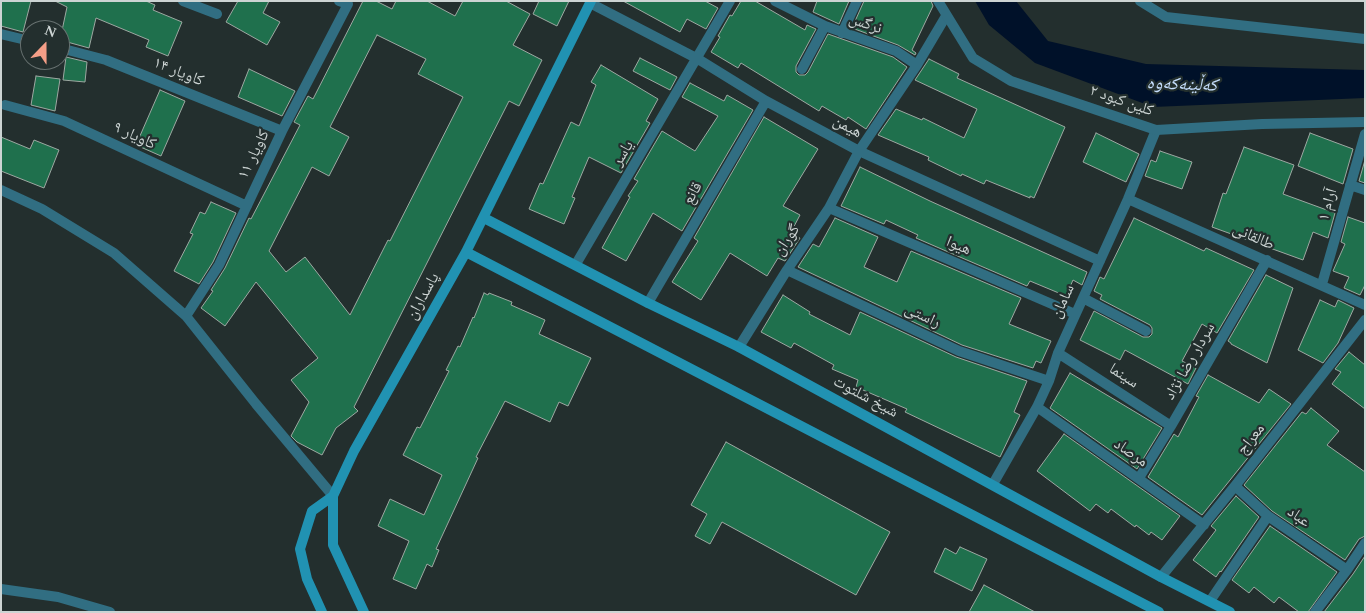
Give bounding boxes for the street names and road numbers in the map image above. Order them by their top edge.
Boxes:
street label: نرگس [846,10,884,40]
street label: کاویار ۱۴ [150,54,206,92]
street label: کلین کبود ۲ [1087,82,1155,122]
street label: هیمن [829,113,865,143]
street label: کاویار ۹ [110,119,158,155]
street label: کاویار ۱۱ [235,127,275,183]
street label: یاسر [609,138,639,170]
street label: قانع [680,179,708,209]
street label: آرام ۱ [1315,187,1343,223]
street label: طالقانی [1229,220,1277,256]
street label: گوران [771,222,805,260]
street label: هیوا [943,233,973,261]
street label: پاسداران [403,270,445,324]
street label: سامان [1048,282,1080,322]
street label: راستی [901,300,943,334]
street label: سردار رضا نژاد [1161,320,1221,404]
street label: سینما [1105,360,1141,394]
street label: شیخ شلتوت [829,373,901,423]
street label: معراج [1234,421,1270,459]
street label: مرصاد [1109,436,1151,472]
street label: عباد [1283,503,1313,533]

